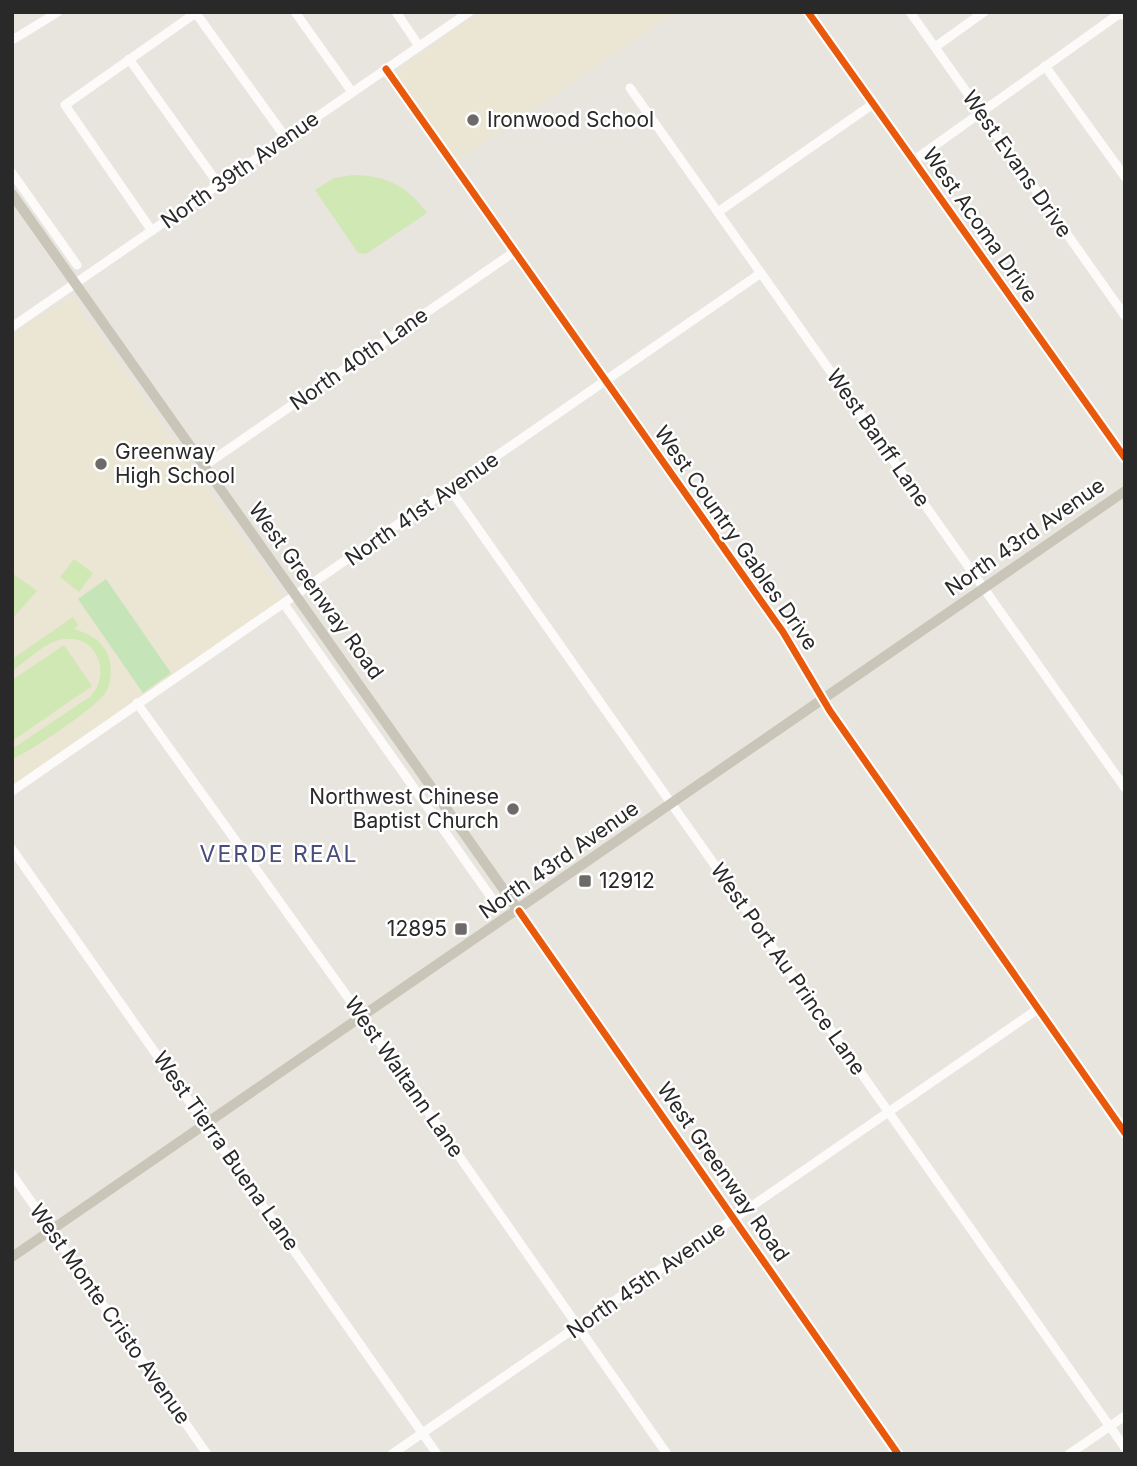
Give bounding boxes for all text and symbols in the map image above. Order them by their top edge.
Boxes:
street label: West Evans Drive [957,86,1077,242]
street label: North 39th Avenue [156,106,324,233]
place label: Ironwood School [487,107,654,132]
marker: Ironwood School [465,112,481,128]
street label: West Acoma Drive [918,143,1043,307]
street label: North 40th Lane [285,302,432,415]
street label: West Banff Lane [822,364,935,511]
street label: West Country Gables Drive [649,421,824,655]
place label: Greenway High School [115,439,235,488]
street label: North 41st Avenue [340,446,503,571]
marker: Greenway High School [93,456,109,472]
street label: North 43rd Avenue [940,472,1109,601]
street label: West Greenway Road [244,497,389,684]
place label: Northwest Chinese Baptist Church [309,784,499,833]
street label: North 43rd Avenue [474,795,643,924]
marker: Northwest Chinese Baptist Church [505,801,521,817]
district label: VERDE REAL [200,840,358,868]
street label: West Port Au Prince Lane [706,858,871,1080]
place label: 12912 [599,868,655,893]
marker: 12912 [577,873,593,889]
place label: 12895 [387,916,447,941]
marker: 12895 [453,921,469,937]
street label: West Waltann Lane [340,992,469,1162]
street label: West Tierra Buena Lane [148,1046,305,1255]
street label: West Greenway Road [652,1077,795,1266]
street label: West Monte Cristo Avenue [25,1199,196,1429]
street label: North 45th Avenue [562,1216,730,1343]

